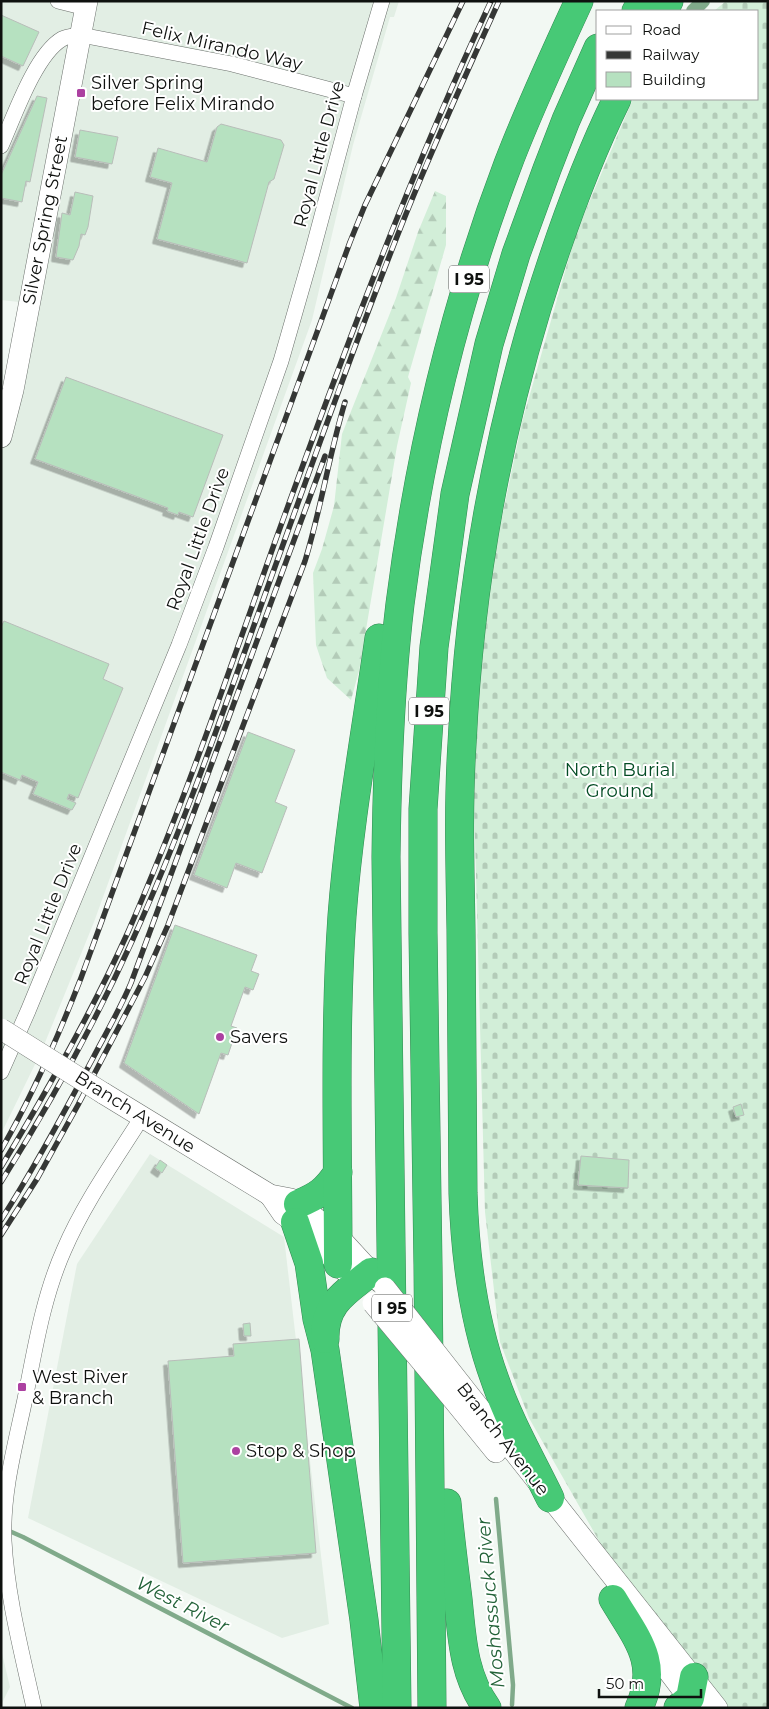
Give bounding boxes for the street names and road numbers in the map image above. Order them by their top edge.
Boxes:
street label: Felix Mirando Way [139,17,305,75]
street label: Royal Little Drive [289,78,349,230]
street label: Silver Spring Street [18,134,72,306]
road number: I 95 [449,266,489,292]
street label: Royal Little Drive [162,464,234,614]
road number: I 95 [409,698,449,724]
street label: Royal Little Drive [10,840,87,988]
street label: Branch Avenue [71,1066,199,1158]
road number: I 95 [372,1295,412,1322]
street label: Branch Avenue [452,1378,554,1500]

